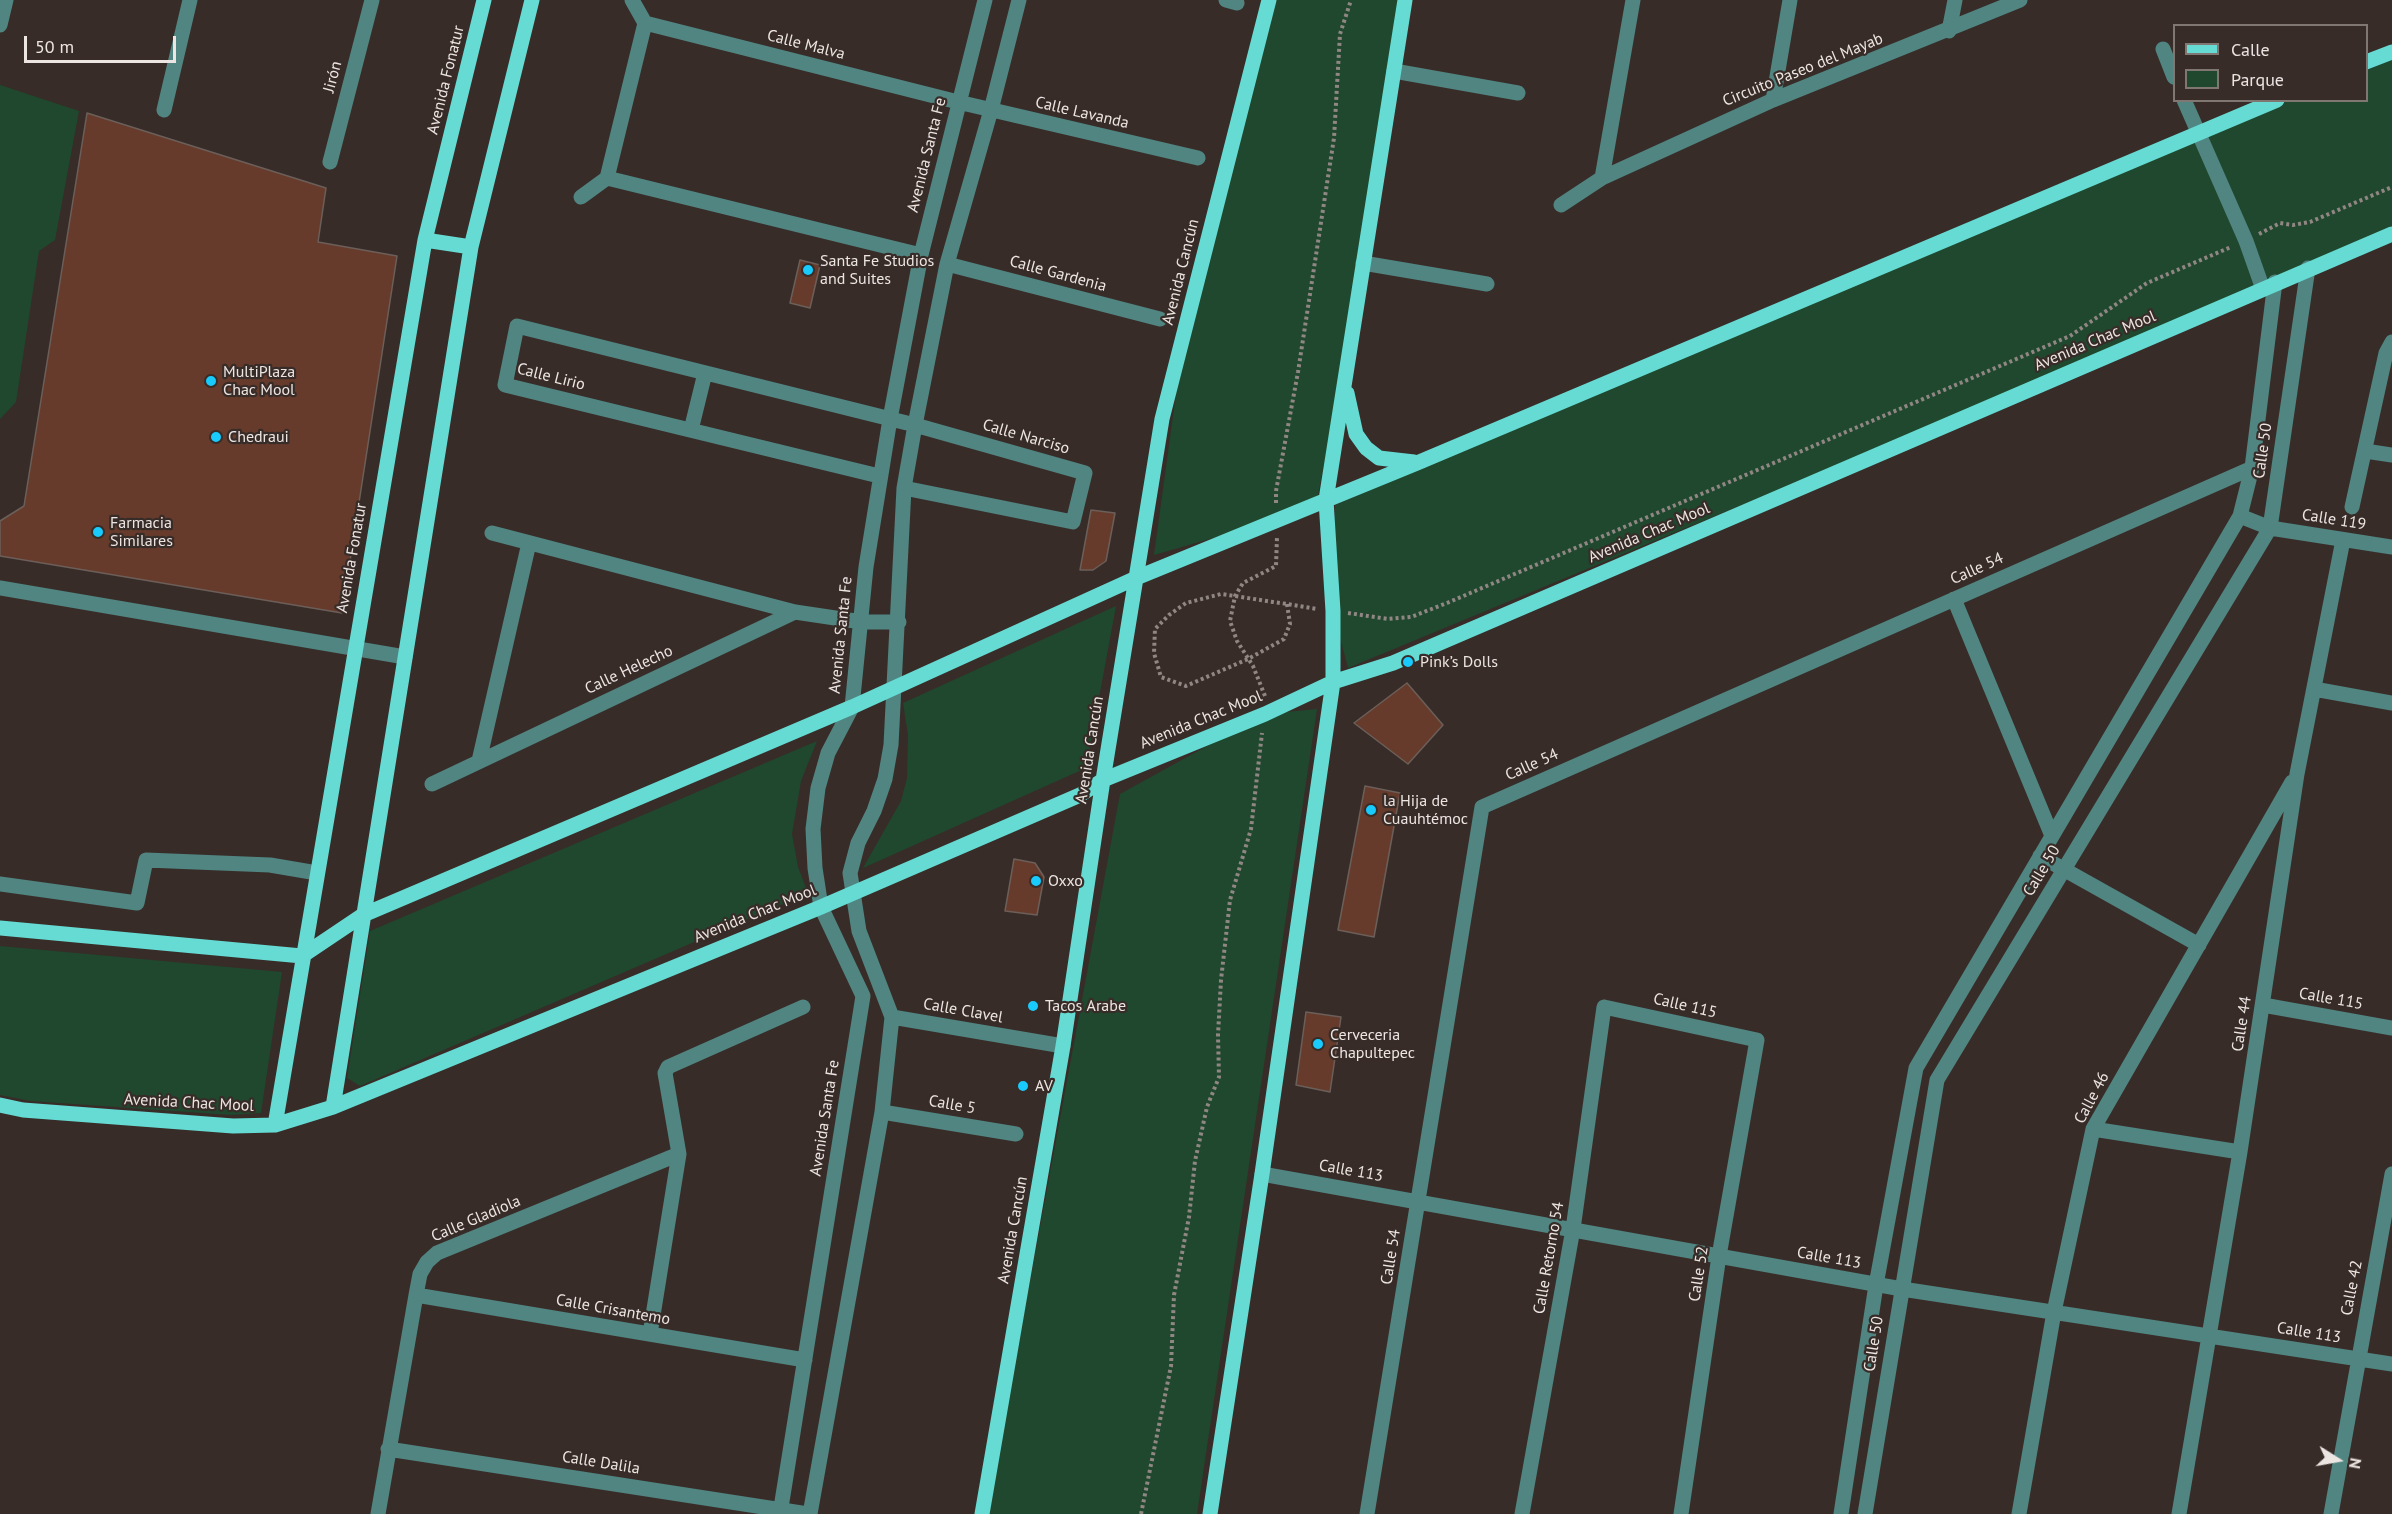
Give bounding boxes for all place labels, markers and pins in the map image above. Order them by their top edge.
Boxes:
place label: Santa Fe Studios and Suites [820,251,934,289]
marker: Santa Fe Studios and Suites [801,263,815,277]
place label: MultiPlaza Chac Mool [223,362,295,400]
marker: MultiPlaza Chac Mool [204,374,218,388]
place label: Chedraui [228,427,289,447]
marker: Chedraui [209,430,223,444]
place label: Farmacia Similares [110,513,173,551]
marker: Farmacia Similares [91,525,105,539]
place label: Pink’s Dolls [1420,652,1498,672]
marker: Pink’s Dolls [1401,655,1415,669]
place label: la Hija de Cuauhtémoc [1383,791,1468,829]
marker: la Hija de Cuauhtémoc [1364,803,1378,817]
place label: Oxxo [1048,871,1083,891]
marker: Oxxo [1029,874,1043,888]
place label: Tacos Arabe [1045,996,1126,1016]
marker: Tacos Arabe [1026,999,1040,1013]
place label: Cerveceria Chapultepec [1330,1025,1415,1063]
marker: Cerveceria Chapultepec [1311,1037,1325,1051]
place label: AV [1035,1076,1053,1096]
marker: AV [1016,1079,1030,1093]

